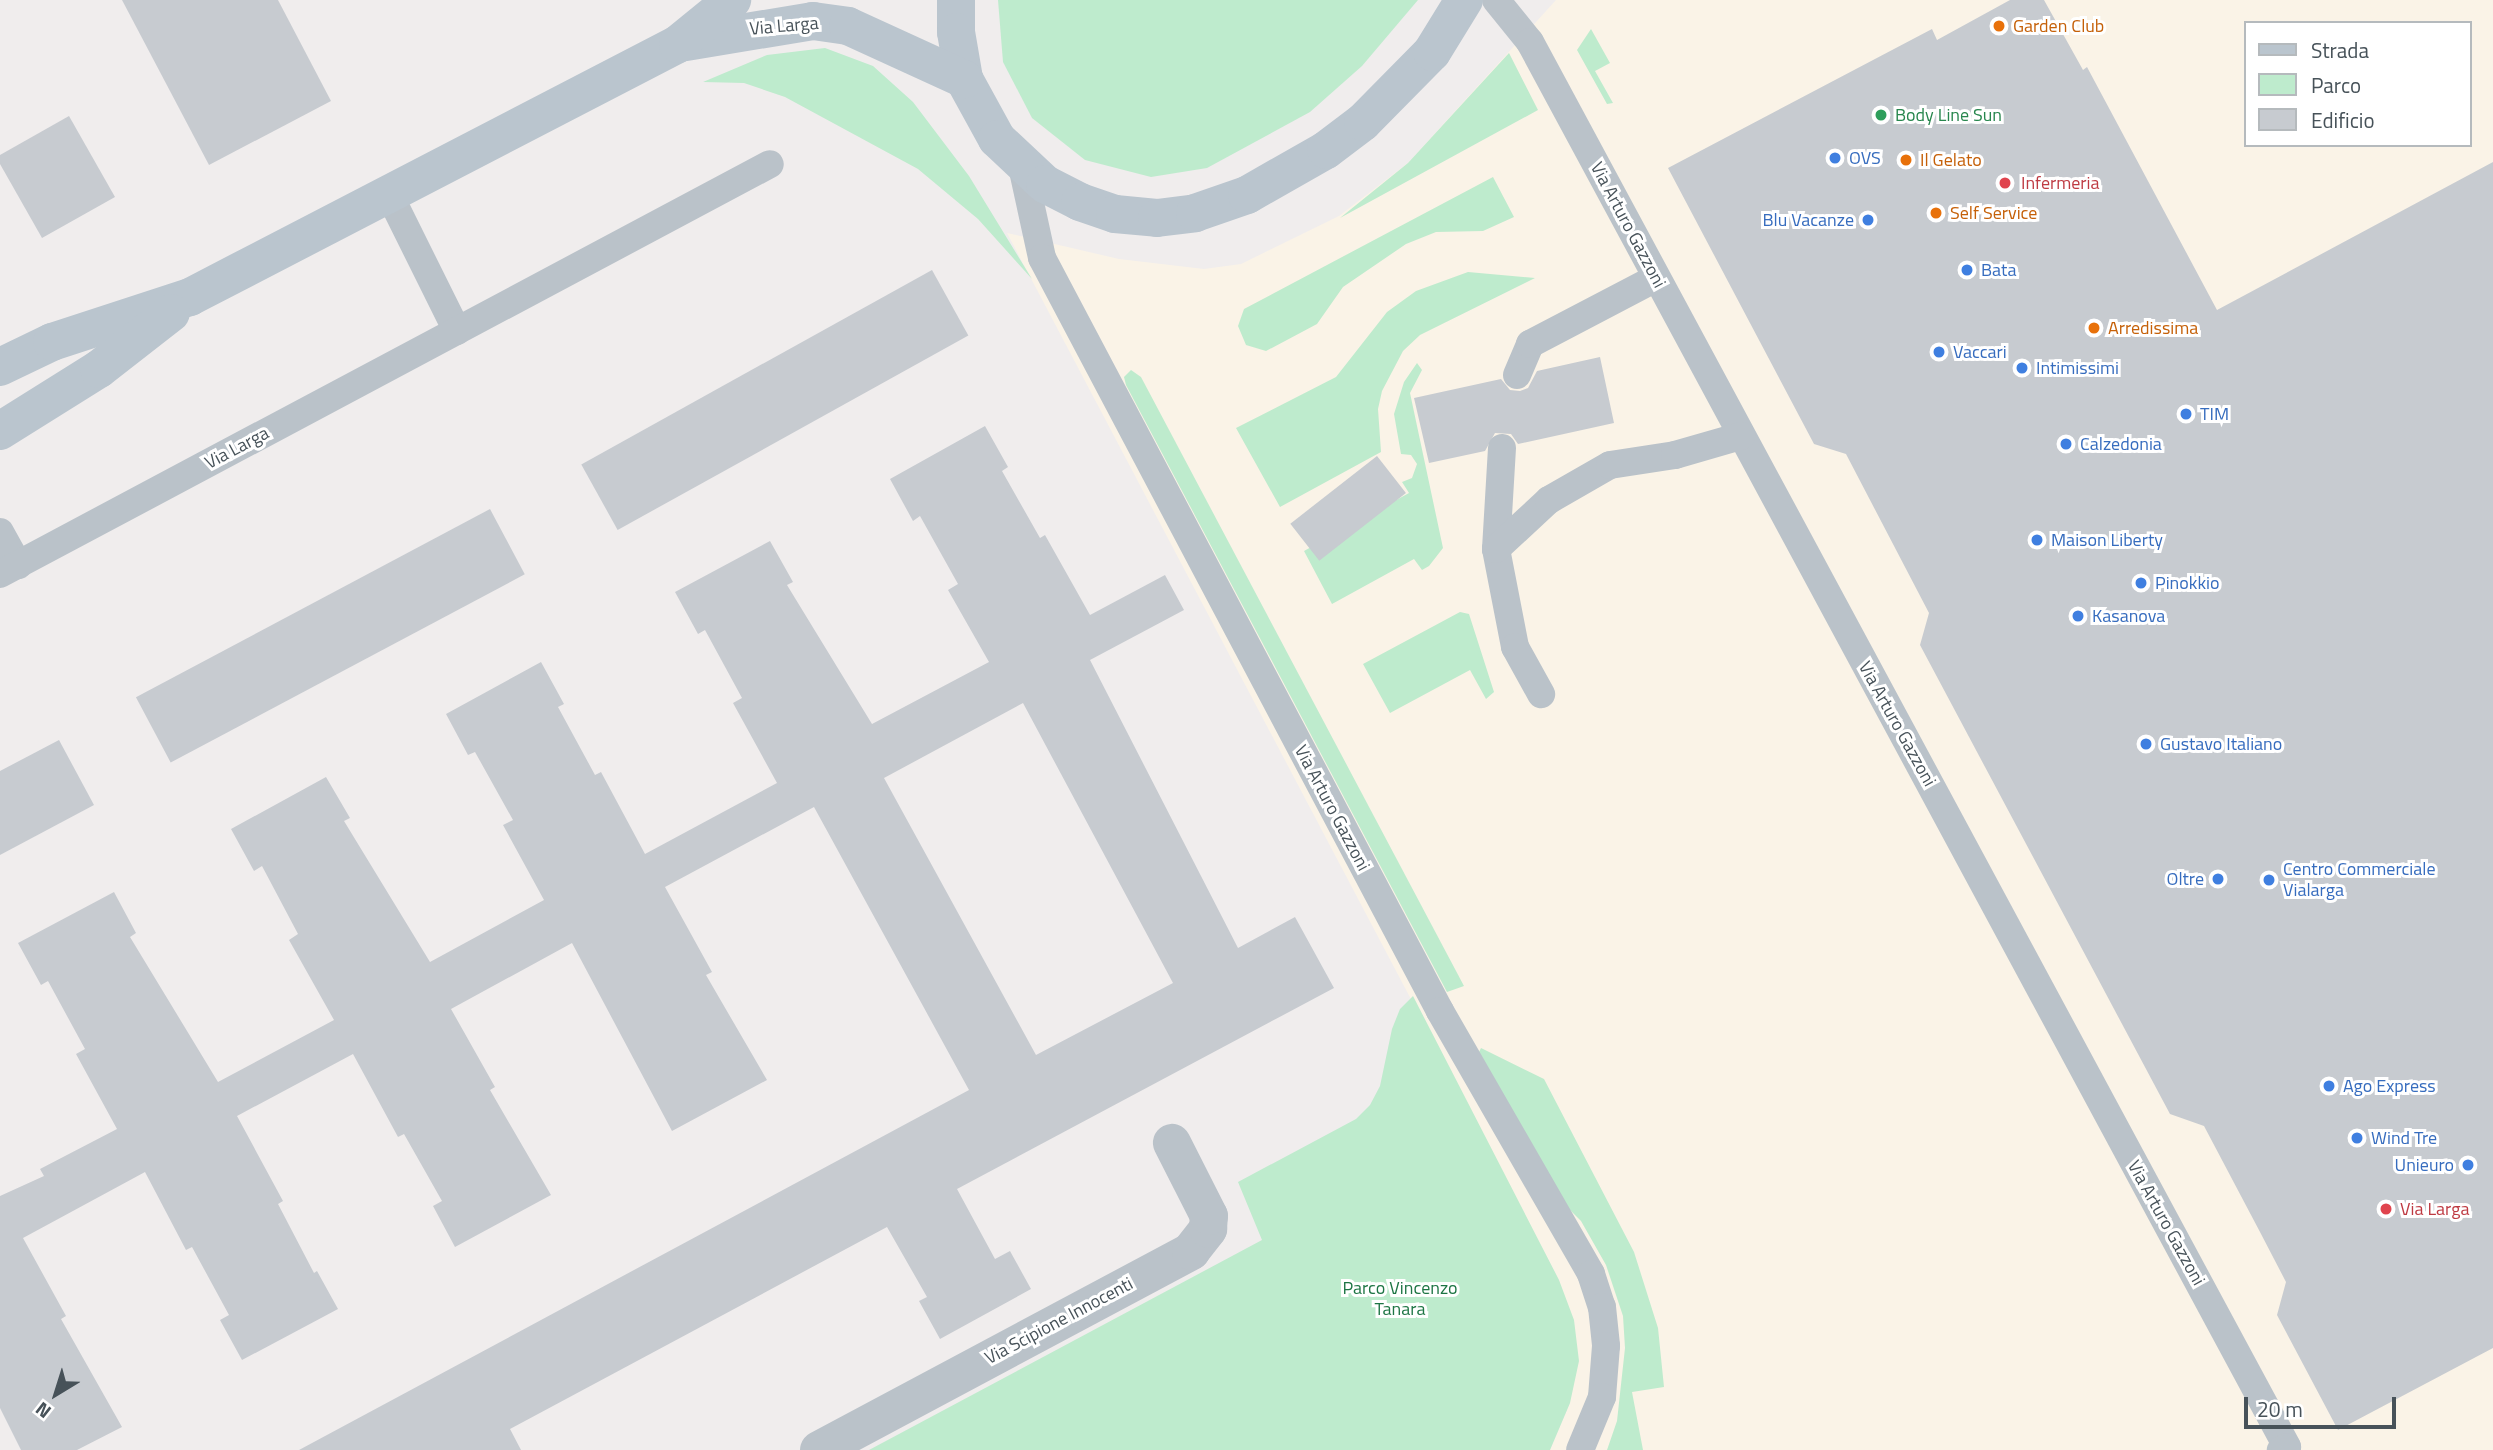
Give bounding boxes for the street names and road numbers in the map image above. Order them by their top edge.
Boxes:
street label: Via Larga [748,12,820,40]
street label: Via Arturo Gazzoni [1586,158,1670,292]
street label: Via Larga [201,422,273,474]
street label: Via Arturo Gazzoni [1854,658,1940,790]
street label: Via Arturo Gazzoni [1290,741,1374,875]
street label: Via Arturo Gazzoni [2123,1157,2209,1289]
street label: Via Scipione Innocenti [981,1273,1137,1369]

